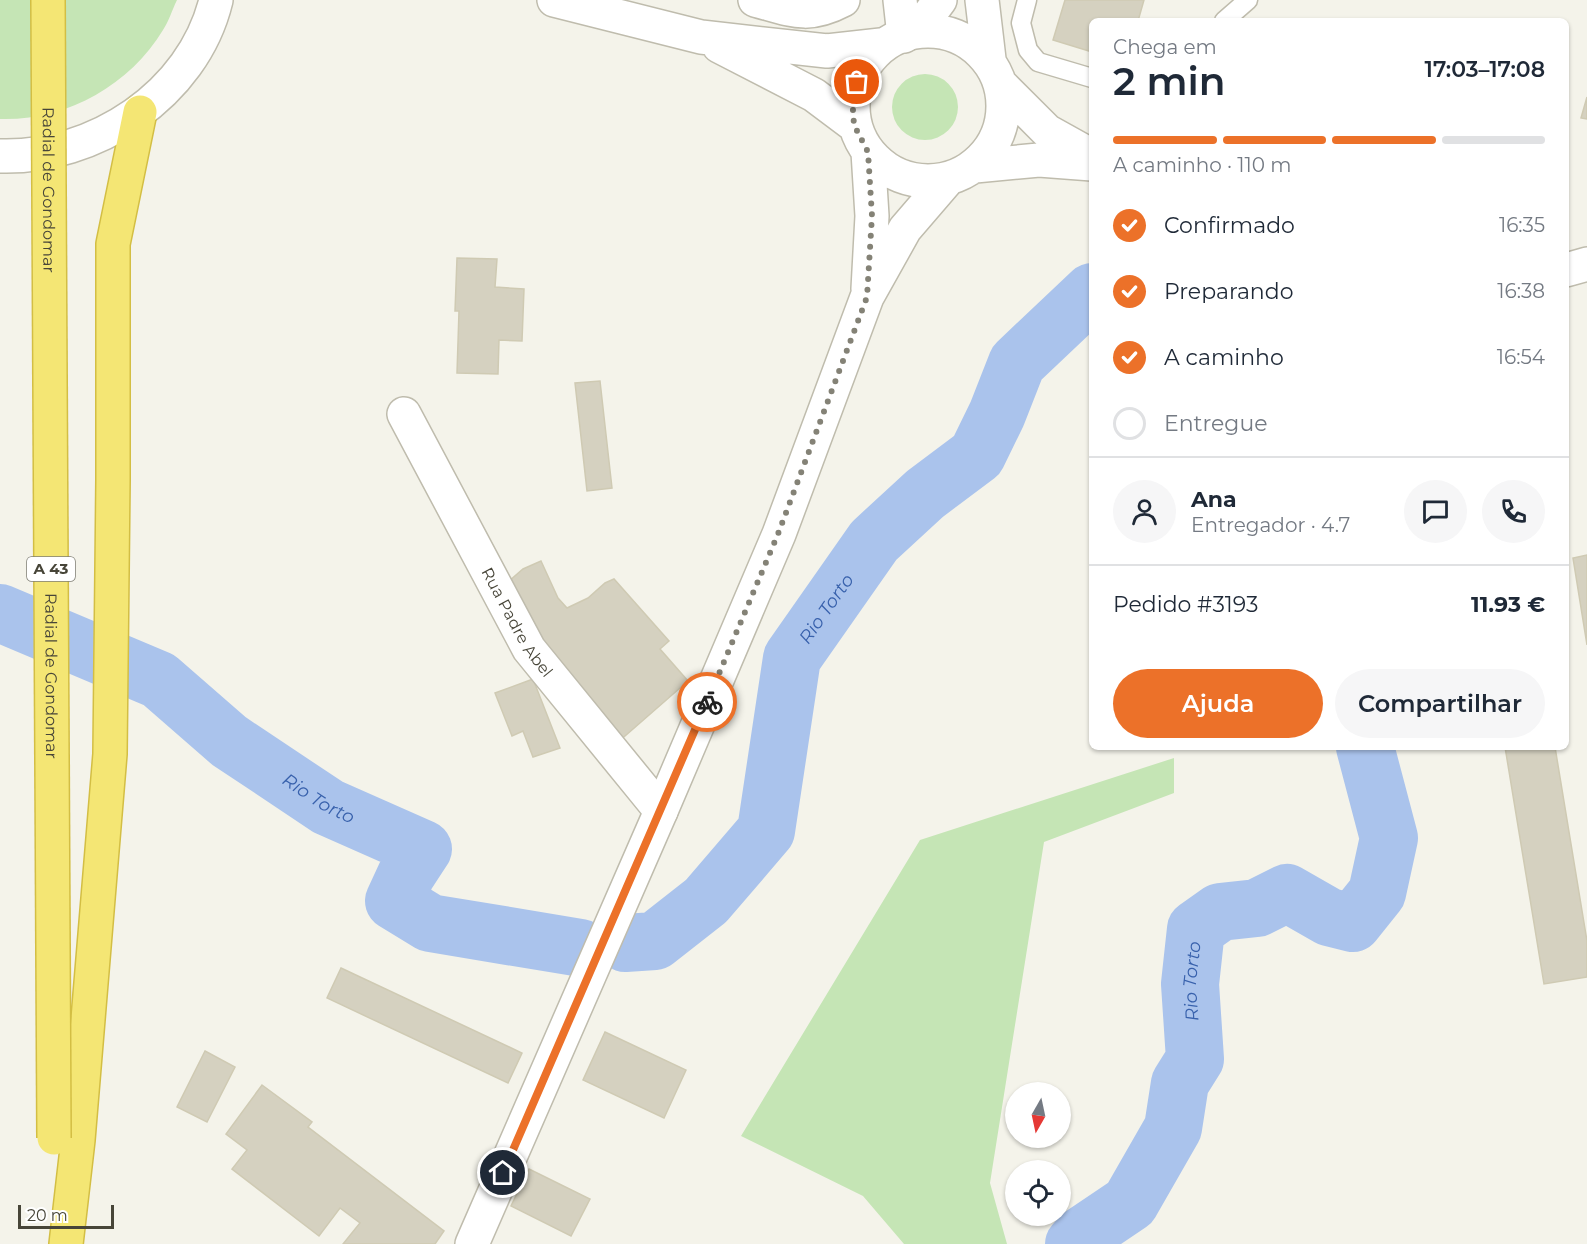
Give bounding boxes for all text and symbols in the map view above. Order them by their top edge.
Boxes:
text: Chega em [1113,35,1217,59]
pin [831,56,882,107]
text: 17:03–17:08 [1425,56,1545,83]
text: 2 min [1113,57,1226,105]
icon: bag [840,65,873,98]
street label: Radial de Gondomar [39,107,58,273]
text: A caminho · 110 m [1113,153,1291,177]
icon: check [1113,209,1146,242]
text: Confirmado [1164,212,1295,239]
text: 16:35 [1499,213,1545,237]
icon: check [1113,275,1146,308]
text: Preparando [1164,278,1293,305]
text: 16:38 [1497,279,1545,303]
icon: check [1113,341,1146,374]
text: A caminho [1164,344,1284,371]
text: 16:54 [1497,345,1545,369]
text: Entregue [1164,410,1268,437]
button: person [1113,480,1176,543]
button: chat [1404,480,1467,543]
button: phone [1482,480,1545,543]
text: Ana [1191,486,1237,513]
text: Entregador · 4.7 [1191,513,1350,537]
road number: A 43 [27,557,75,581]
street label: Rua Padre Abel [477,564,557,681]
water label: Rio Torto [794,570,858,648]
text: Pedido #3193 [1113,591,1258,618]
text: 11.93 € [1471,591,1545,618]
street label: Radial de Gondomar [41,593,61,759]
button: Ajuda [1113,669,1323,738]
button: Compartilhar [1335,669,1545,738]
courier [677,672,737,732]
icon: bike [691,686,724,719]
water label: Rio Torto [278,769,358,828]
water label: Rio Torto [1179,940,1206,1022]
north arrow [1005,1082,1071,1148]
map controls [1005,1082,1071,1226]
pin [477,1147,528,1198]
icon: home [486,1156,519,1189]
button: locate [1005,1160,1071,1226]
scale bar [18,1202,114,1230]
text: 20 m [27,1206,68,1225]

